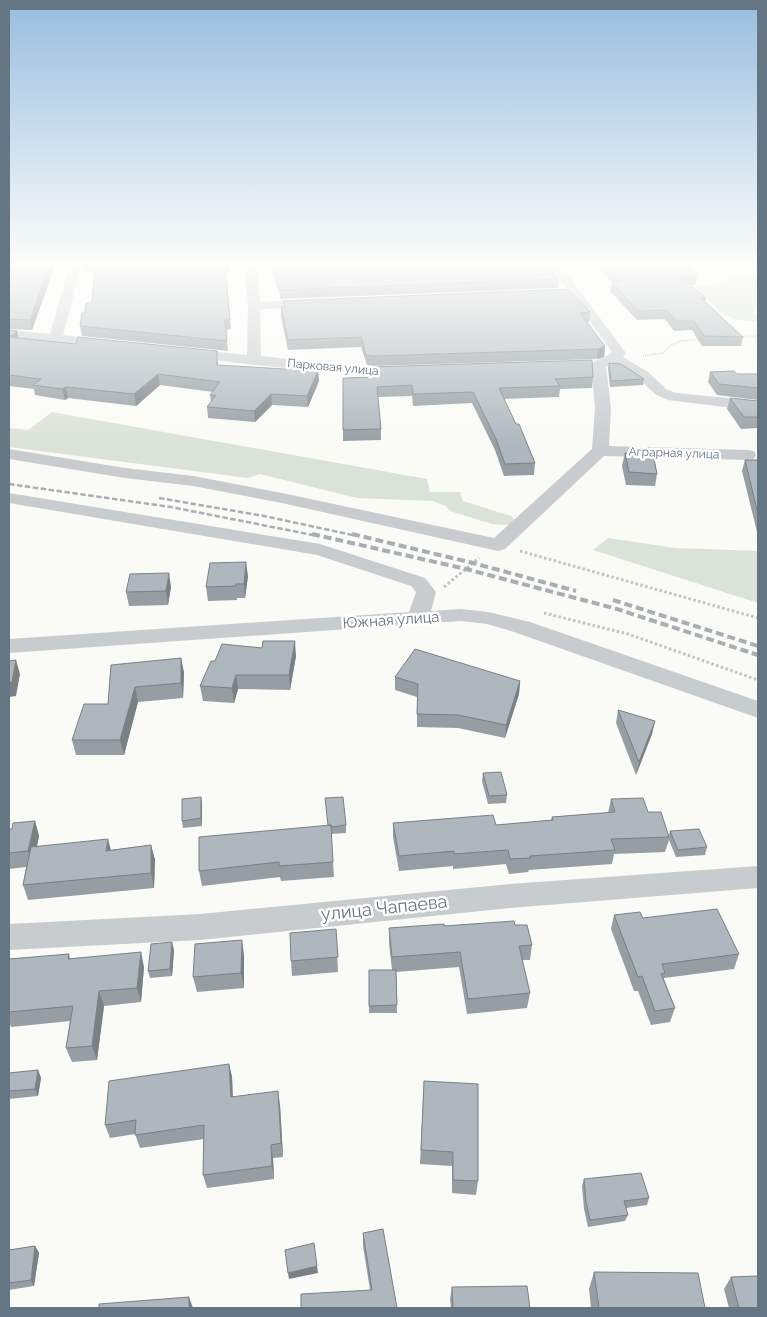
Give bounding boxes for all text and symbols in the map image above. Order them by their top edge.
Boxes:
street label: Парковая улица [287,356,379,378]
street label: Аграрная улица [628,444,720,462]
street label: Южная улица [342,608,440,632]
street label: улица Чапаева [320,890,448,925]

